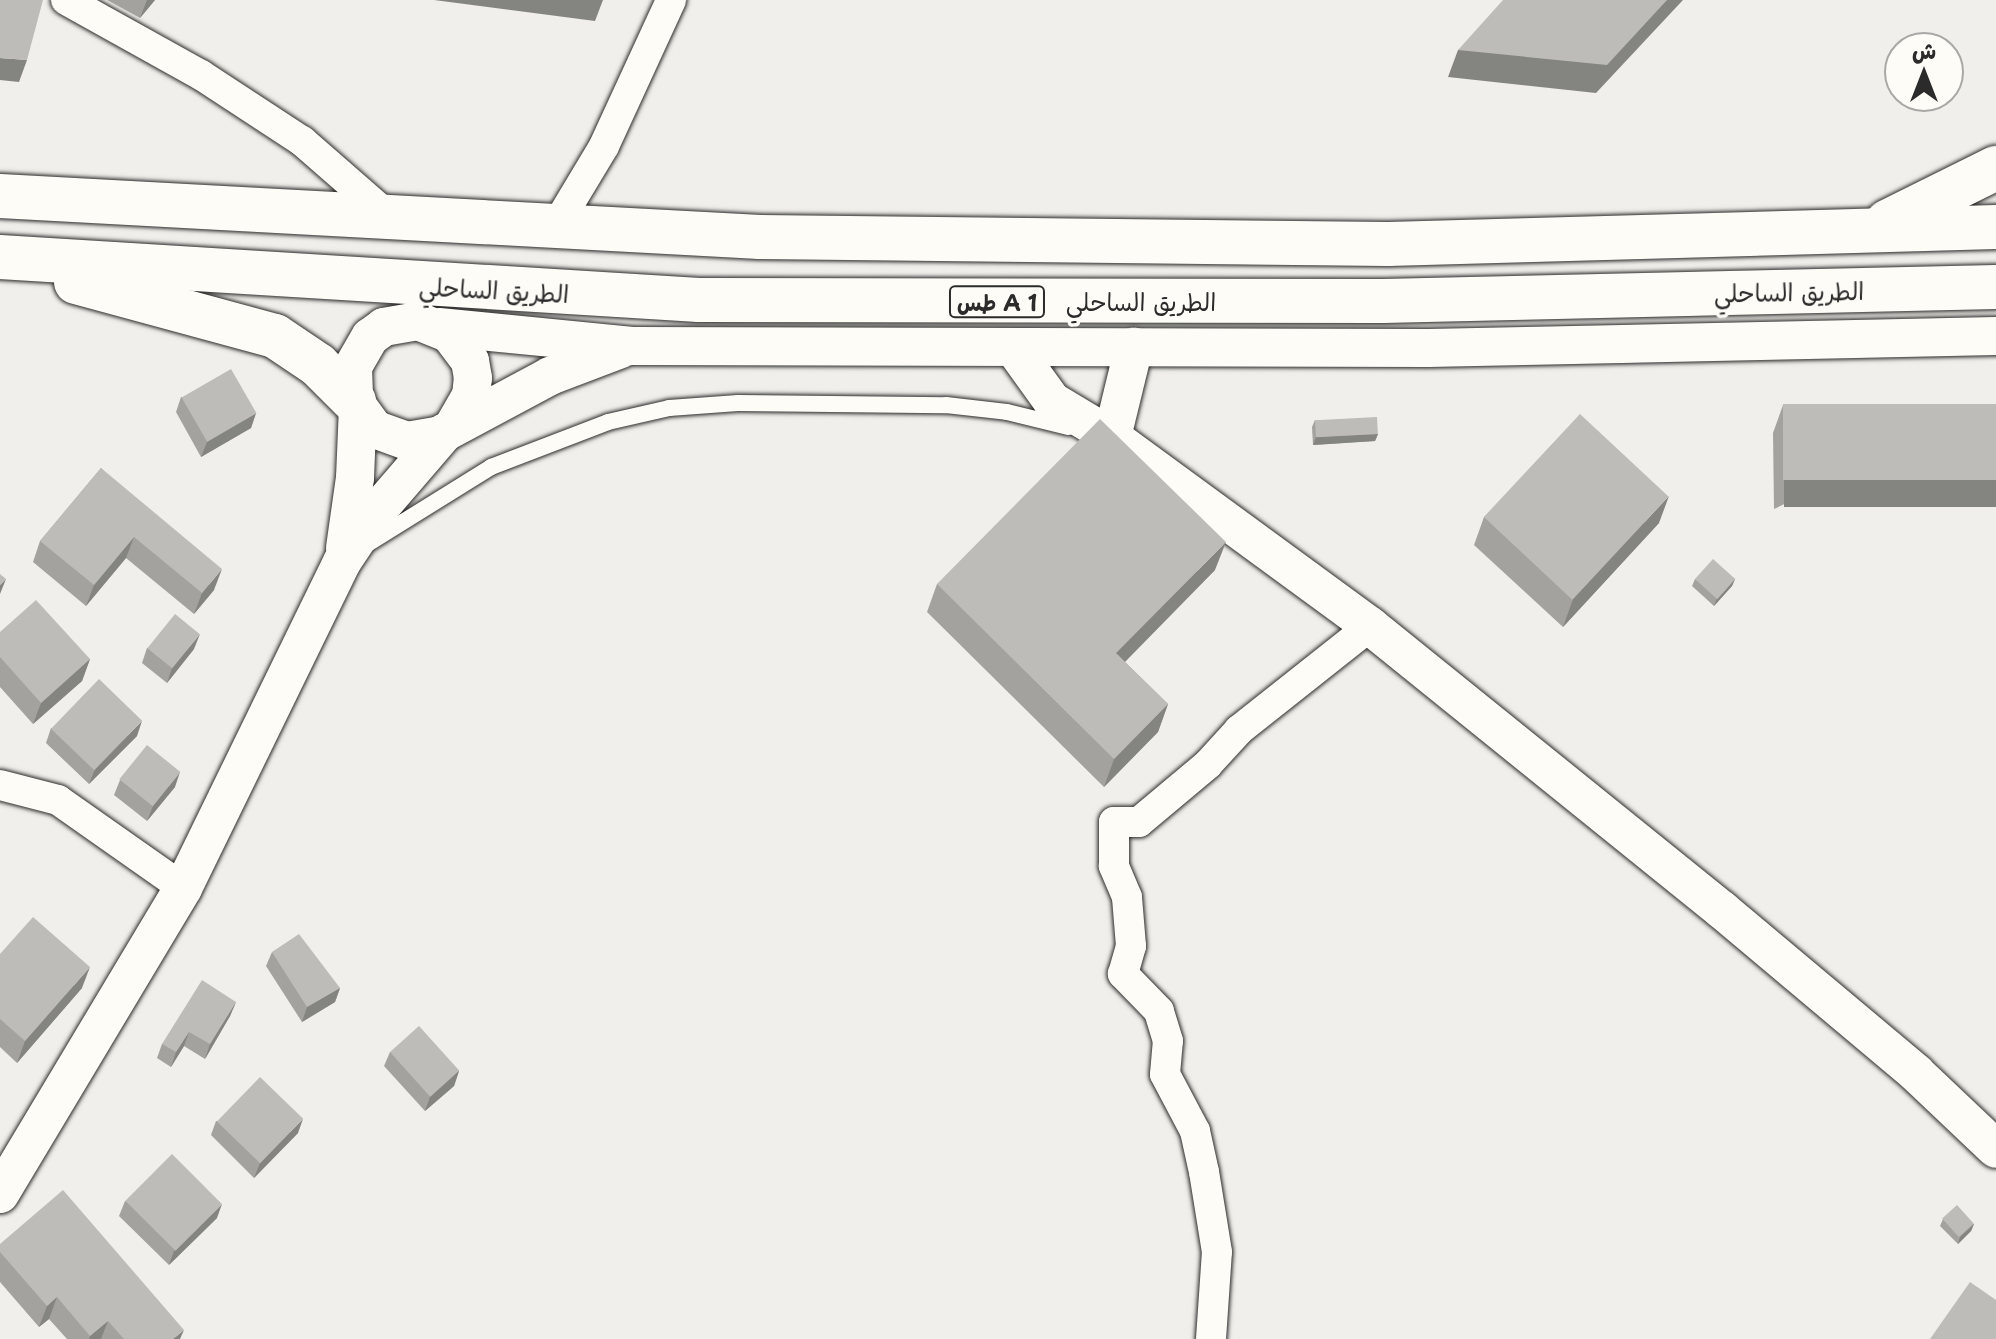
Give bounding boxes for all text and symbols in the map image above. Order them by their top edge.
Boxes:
north arrow [1884,32,1964,112]
text: ش [1912,33,1936,66]
street label: الطريق الساحلي [418,272,570,308]
street label: الطريق الساحلي [1714,276,1864,308]
road number: طس A 1 [947,284,1047,320]
street label: الطريق الساحلي [1066,288,1216,316]

